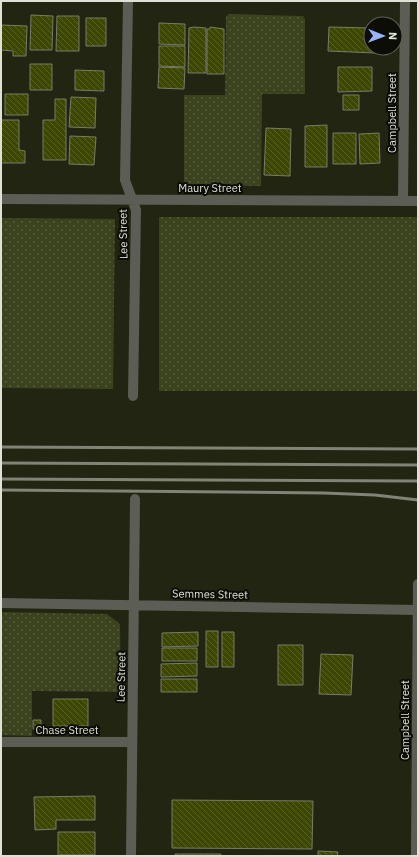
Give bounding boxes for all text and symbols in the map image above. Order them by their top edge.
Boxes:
north arrow [363,16,403,56]
text: N [386,32,400,40]
street label: Campbell Street [385,73,399,153]
street label: Maury Street [178,181,242,195]
street label: Lee Street [116,209,130,259]
street label: Semmes Street [172,586,248,602]
street label: Lee Street [114,652,128,702]
street label: Campbell Street [398,680,412,760]
street label: Chase Street [35,723,99,737]

